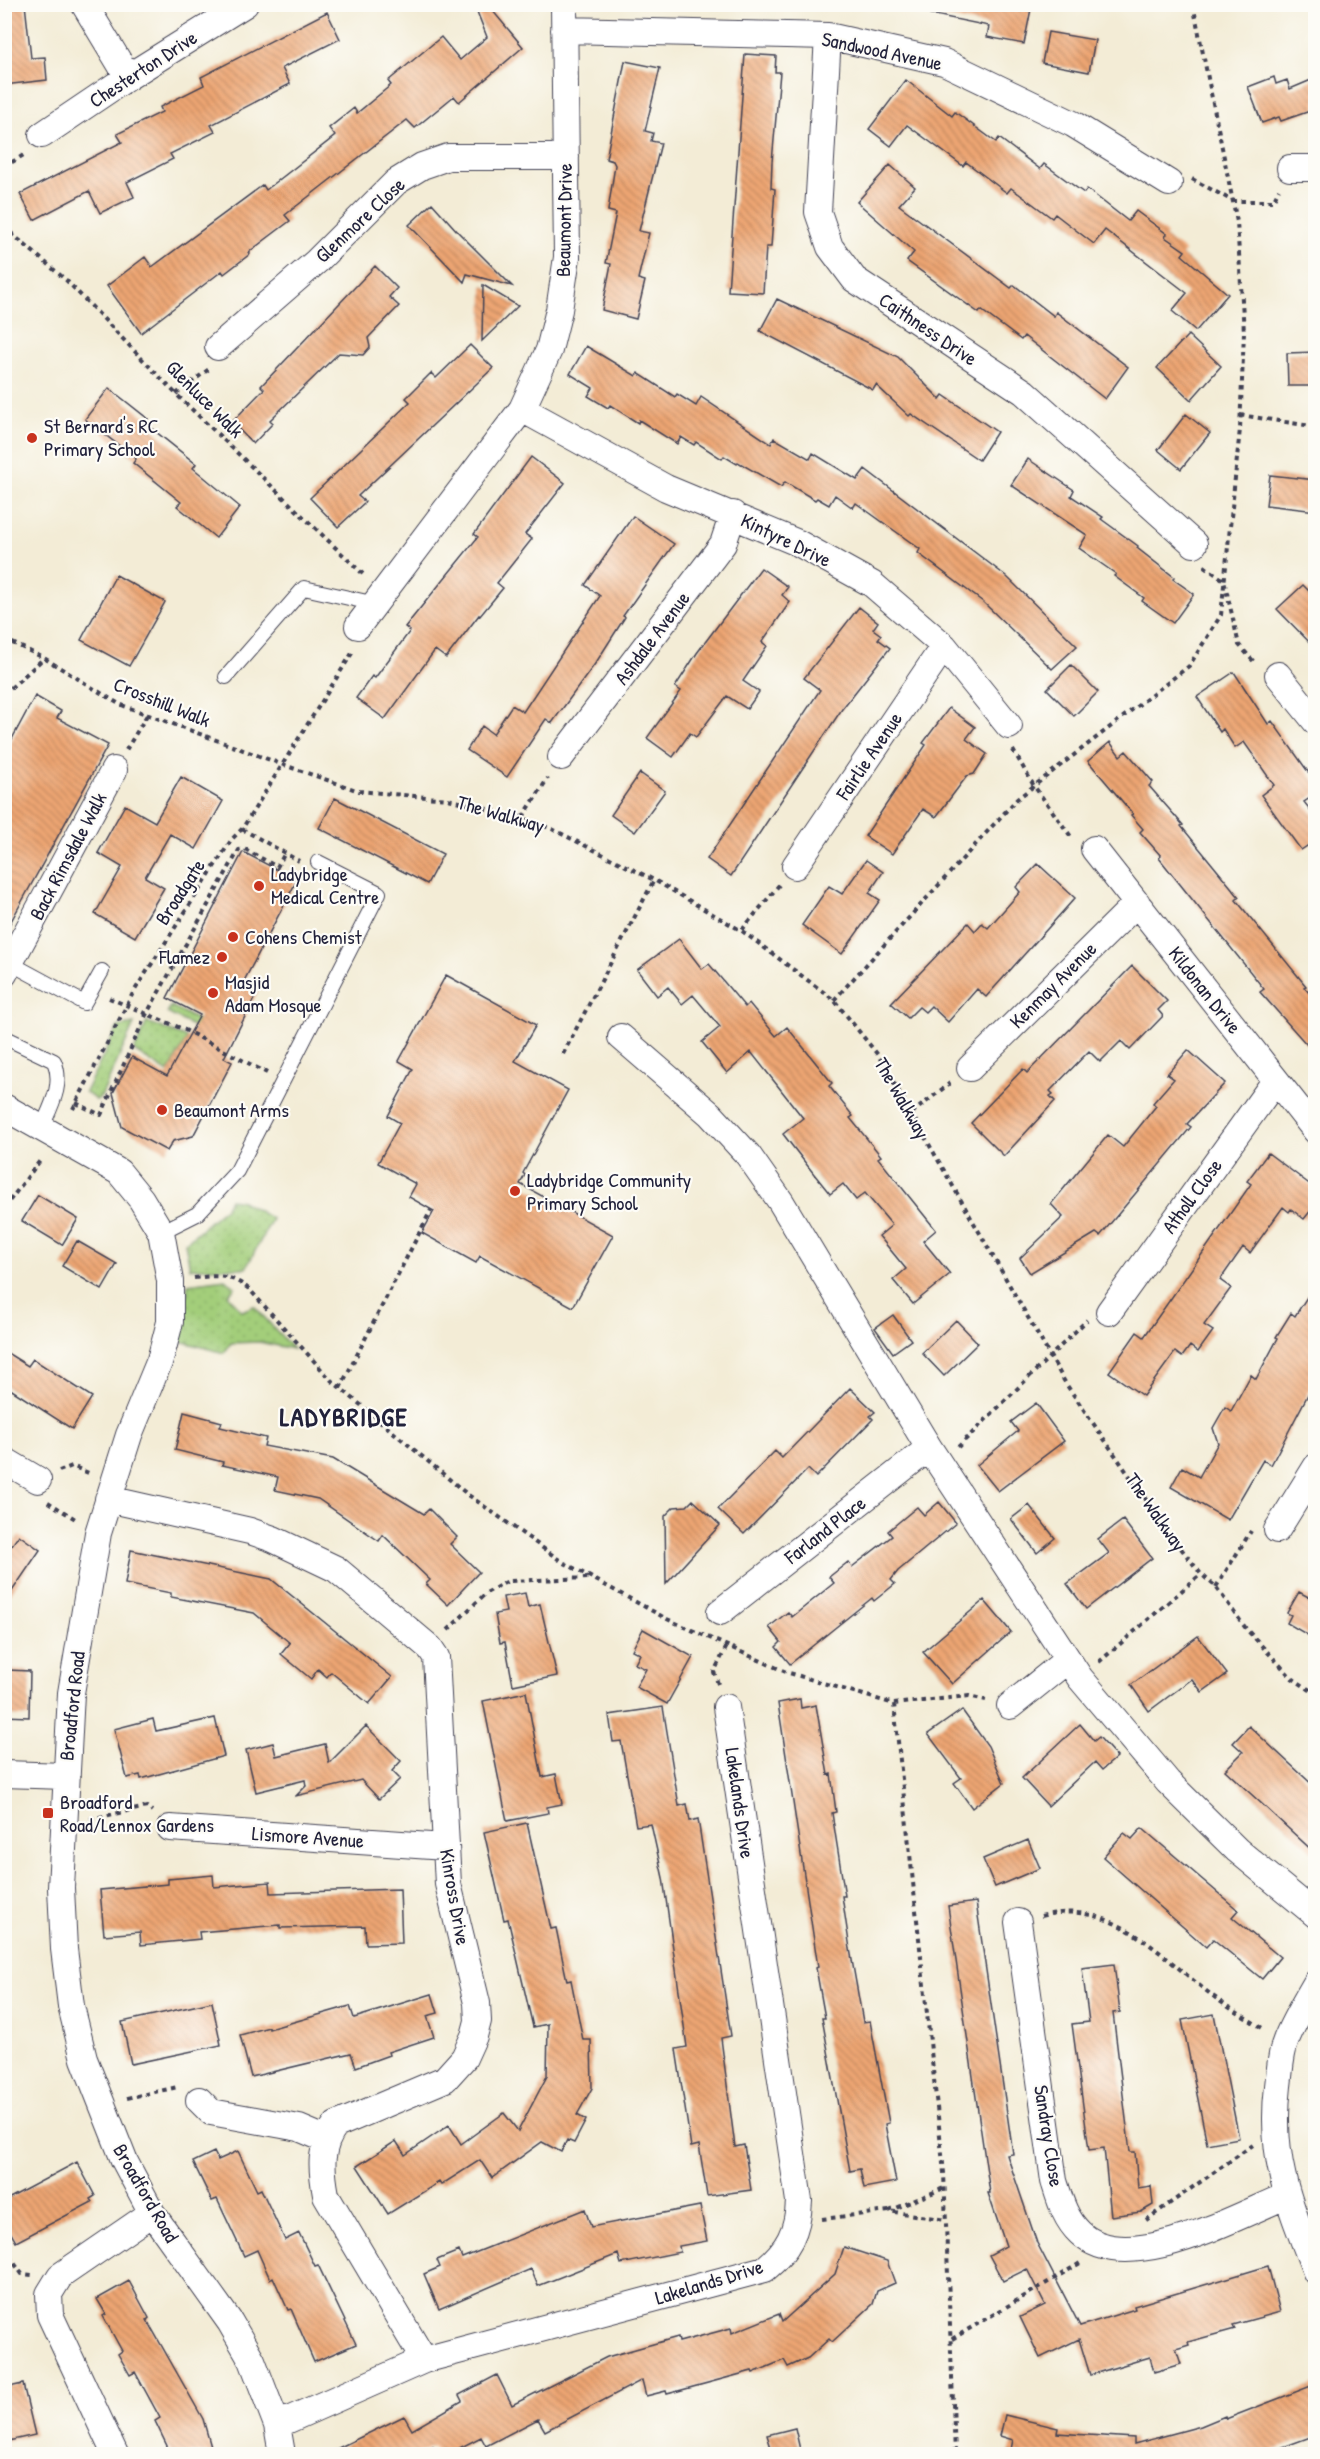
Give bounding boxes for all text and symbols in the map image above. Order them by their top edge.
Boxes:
street label: Chesterton Drive [83,24,202,114]
street label: Sandwood Avenue [819,25,945,76]
street label: Beaumont Drive [549,163,578,277]
street label: Glenmore Close [309,171,411,268]
street label: Caithness Drive [874,286,983,371]
street label: Glenluce Walk [161,354,250,443]
place label: St Bernard's RC Primary School [44,412,158,462]
marker: St Bernard's RC Primary School [25,431,39,445]
street label: Kintyre Drive [737,506,836,573]
street label: Ashdale Avenue [608,586,696,690]
street label: Crosshill Walk [110,670,215,733]
street label: Fairlie Avenue [829,706,908,806]
street label: Back Rimsdale Walk [23,787,113,924]
street label: The Walkway [454,788,548,839]
street label: Broadgate [148,854,211,930]
place label: Ladybridge Medical Centre [271,860,379,910]
marker: Ladybridge Medical Centre [252,879,266,893]
place label: Cohens Chemist [245,923,363,950]
marker: Cohens Chemist [226,930,240,944]
street label: Kenmay Avenue [1003,935,1102,1034]
street label: Kildonan Drive [1163,940,1248,1039]
place label: Flamez [158,943,210,970]
marker: Flamez [215,950,229,964]
place label: Masjid Adam Mosque [225,968,322,1018]
marker: Masjid Adam Mosque [206,986,220,1000]
street label: The Walkway [868,1052,937,1143]
place label: Beaumont Arms [174,1096,289,1123]
marker: Beaumont Arms [155,1103,169,1117]
street label: Atholl Close [1155,1153,1228,1239]
place label: Ladybridge Community Primary School [527,1166,691,1216]
marker: Ladybridge Community Primary School [508,1184,522,1198]
district label: LADYBRIDGE [280,1399,408,1434]
street label: The Walkway [1120,1467,1193,1556]
street label: Farland Place [778,1489,871,1570]
street label: Broadford Road [52,1650,91,1762]
street label: Lakelands Drive [719,1746,762,1860]
place label: Broadford Road/Lennox Gardens [60,1788,214,1838]
marker: Broadford Road/Lennox Gardens [41,1806,55,1820]
street label: Lismore Avenue [251,1819,365,1854]
street label: Kinross Drive [434,1847,477,1947]
street label: Sandray Close [1028,2083,1071,2189]
street label: Broadford Road [107,2139,186,2247]
street label: Lakelands Drive [652,2252,766,2311]

